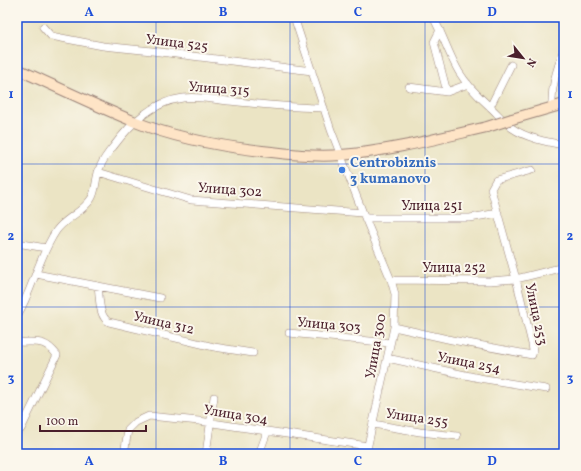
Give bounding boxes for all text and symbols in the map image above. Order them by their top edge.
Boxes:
text: A [84,4,94,22]
text: B [219,4,228,22]
text: C [354,4,362,22]
text: D [487,4,497,22]
street label: Улица 525 [145,30,209,57]
north arrow [503,38,543,78]
text: N [522,55,539,69]
street label: Улица 315 [188,78,250,101]
text: 1 [8,86,14,104]
text: 1 [567,86,573,104]
place label: Centrobiznis 3 kumanovo [350,154,436,189]
marker: Centrobiznis 3 kumanovo [337,165,347,175]
street label: Улица 302 [197,179,263,202]
street label: Улица 251 [401,197,463,216]
text: 2 [8,228,15,246]
text: 2 [567,228,574,246]
street label: Улица 252 [422,259,486,278]
street label: Улица 253 [520,281,551,347]
street label: Улица 312 [131,307,196,340]
street label: Улица 300 [361,312,392,380]
street label: Улица 303 [296,313,362,338]
street label: Улица 254 [435,348,502,379]
text: 3 [8,370,15,388]
text: 3 [567,370,574,388]
street label: Улица 304 [202,401,269,430]
street label: Улица 255 [384,405,449,432]
scale bar [40,407,146,433]
text: 100 m [46,414,79,430]
text: A [84,453,94,471]
text: B [219,453,228,471]
text: C [354,453,362,471]
text: D [487,453,497,471]

